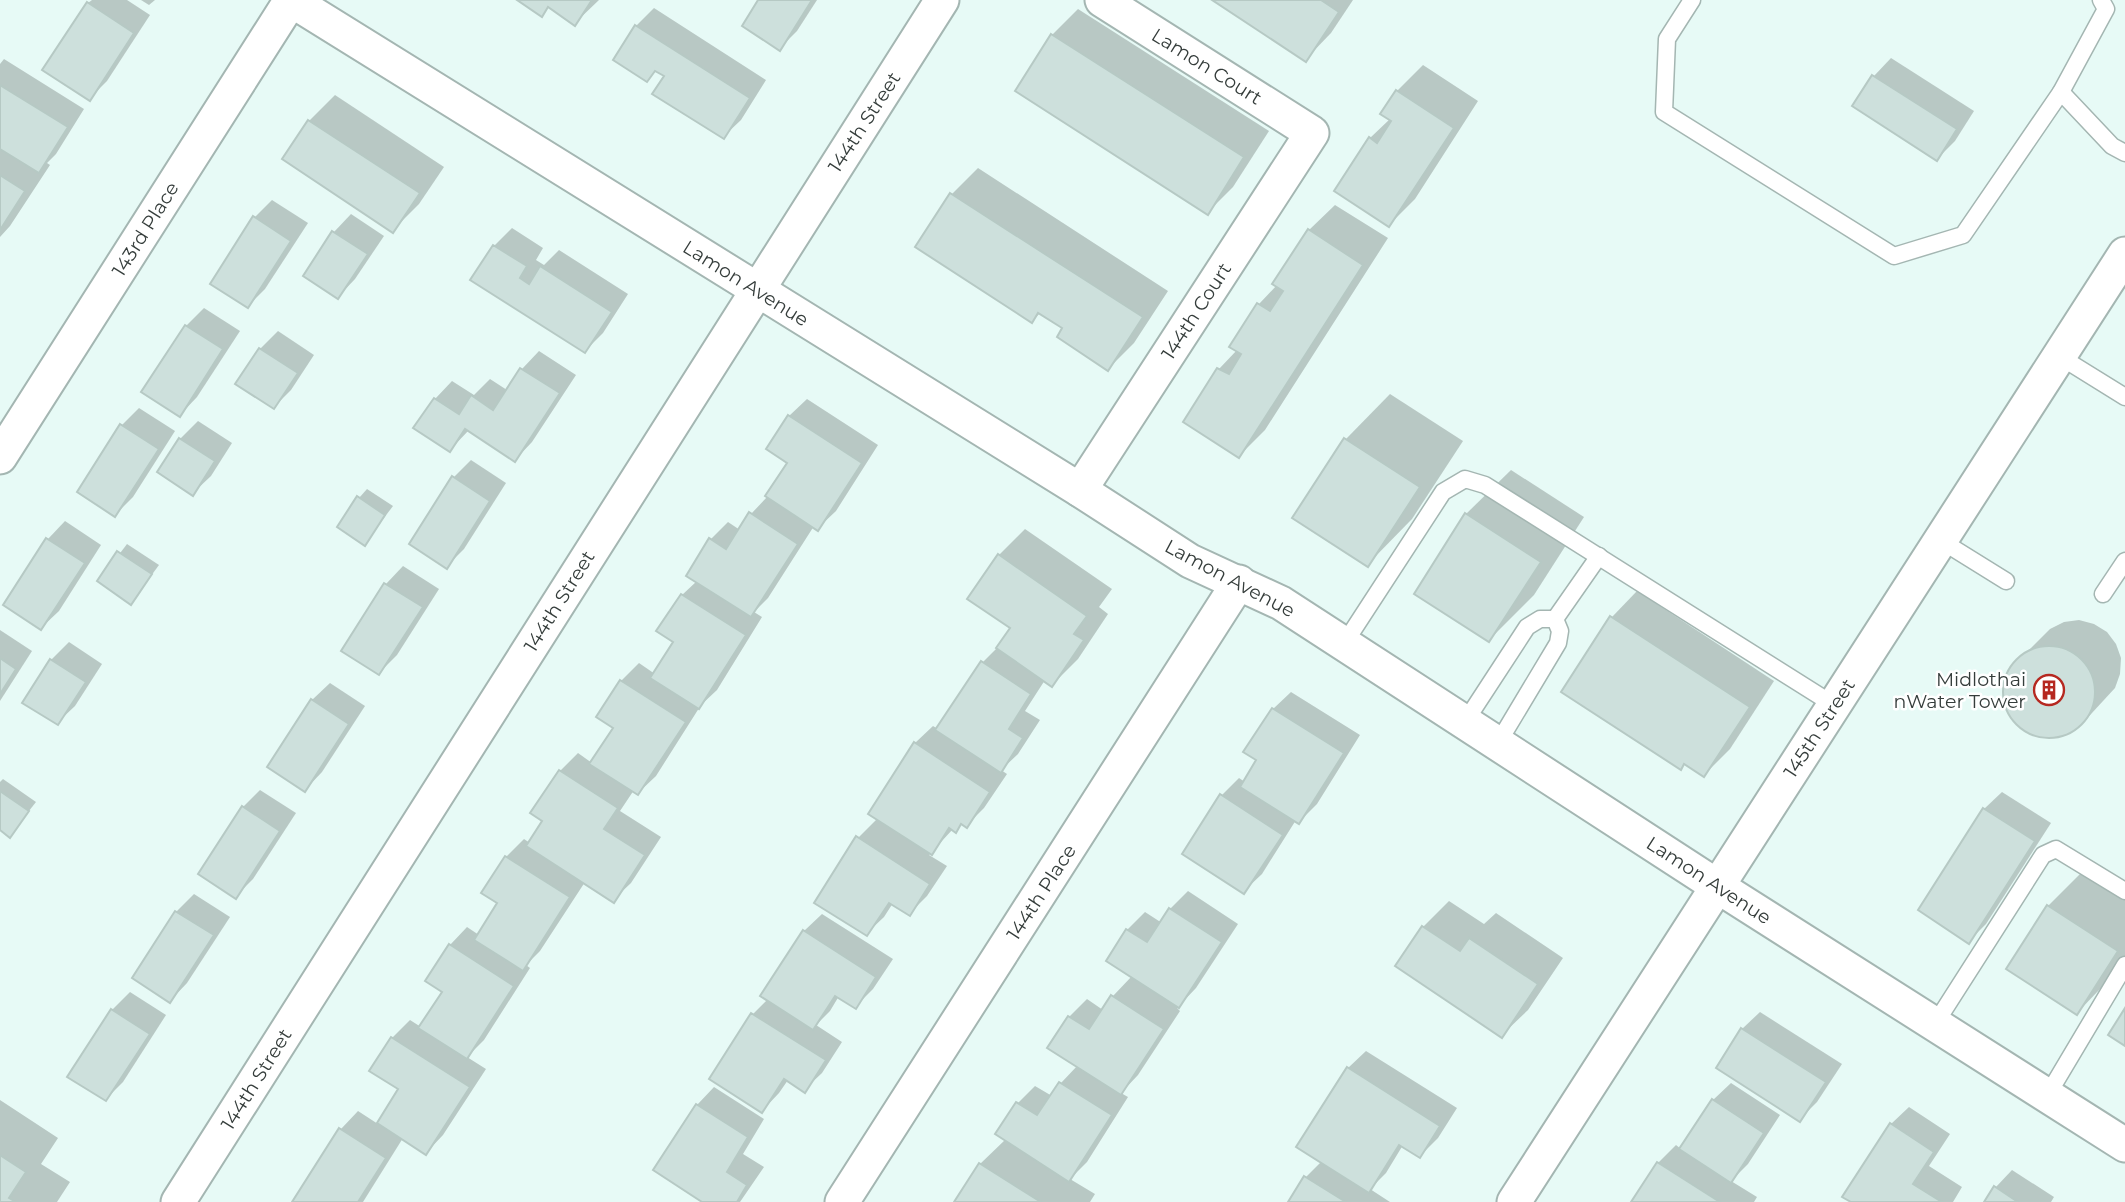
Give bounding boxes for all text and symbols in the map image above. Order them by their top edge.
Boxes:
street label: Lamon Court [1147,23,1266,110]
street label: 144th Street [823,68,906,177]
street label: 143rd Place [107,178,184,281]
street label: Lamon Avenue [679,236,813,331]
street label: 144th Court [1157,258,1236,364]
street label: Lamon Avenue [1161,534,1299,622]
street label: 144th Street [519,546,600,656]
place label: Midlothai nWater Tower [1893,668,2026,713]
building icon: Midlothai nWater Tower [2032,673,2066,707]
street label: 145th Street [1779,674,1860,782]
street label: Lamon Avenue [1642,832,1775,929]
street label: 144th Place [1002,840,1081,944]
street label: 144th Street [216,1024,297,1134]

